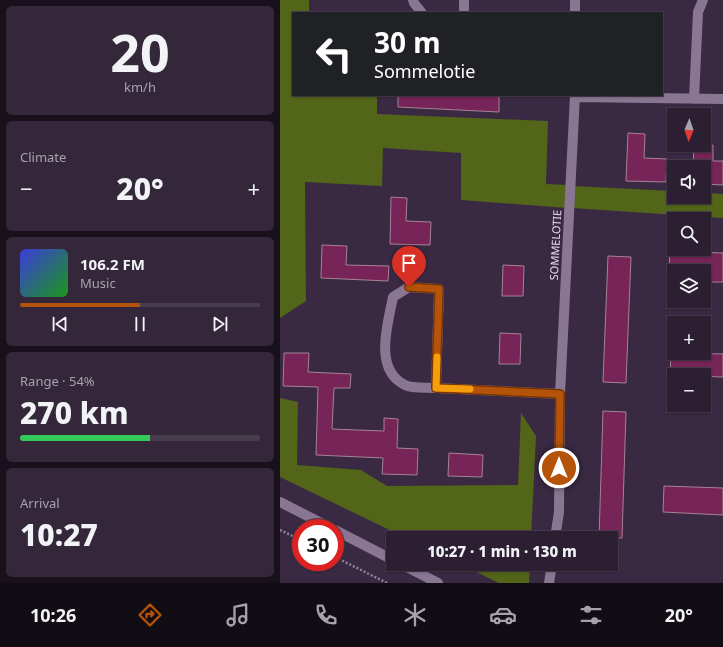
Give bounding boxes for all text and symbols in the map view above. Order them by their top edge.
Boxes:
text: 20 [110,16,170,87]
text: 30 m [374,23,441,61]
icon: left [308,28,360,80]
text: Sommelotie [374,59,475,83]
text: km/h [124,78,156,96]
north arrow [667,108,711,152]
map controls [667,108,711,412]
text: Climate [20,148,66,166]
button: sound [667,160,711,204]
text: 20° [116,168,164,209]
text: − [20,173,33,203]
text: + [247,173,260,203]
street label: SOMMELOTIE [546,209,564,281]
button: search [667,212,711,256]
pin [392,246,426,287]
icon: arrive [398,252,420,274]
text: 106.2 FM [80,254,145,274]
button: layers [667,264,711,308]
text: Music [80,274,116,292]
icon: previous [49,313,71,335]
icon: pause [129,313,151,335]
icon: next [209,313,231,335]
button: + [667,316,711,360]
button: − [667,368,711,412]
text: Range · 54% [20,372,95,390]
text: 270 km [20,392,129,433]
position arrow [538,447,580,489]
text: Arrival [20,494,60,512]
text: 10:27 [20,514,98,555]
speed limit sign: 30 [292,519,344,571]
text: 10:27 · 1 min · 130 m [427,541,577,561]
icon: directions [136,601,164,629]
icon: music [224,601,252,629]
icon: phone [312,601,340,629]
icon: climate [401,601,429,629]
icon: car [489,601,517,629]
icon: filters [577,601,605,629]
text: 10:26 [30,603,76,627]
text: 20° [665,603,693,627]

